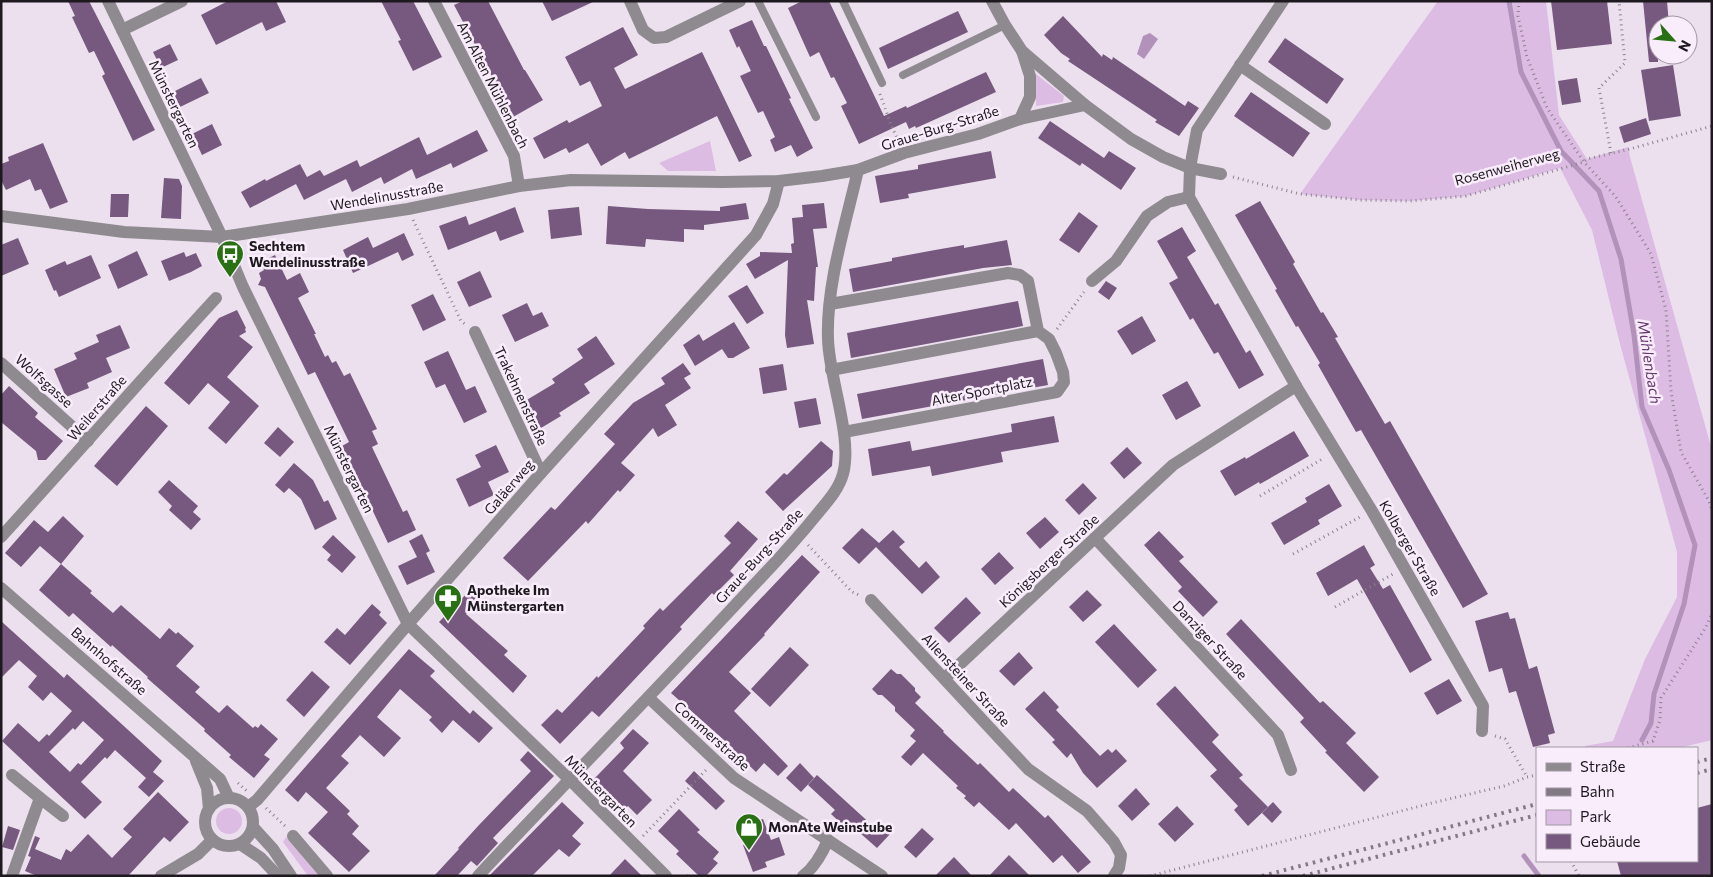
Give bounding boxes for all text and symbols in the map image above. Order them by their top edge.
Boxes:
north arrow [1648,15,1698,65]
street label: Am Alten Mühlenbach [454,18,533,151]
text: N [1675,38,1695,55]
street label: Münstergarten [146,57,203,150]
street label: Graue-Burg-Straße [879,102,1001,154]
street label: Rosenweiherweg [1453,144,1561,189]
street label: Wendelinusstraße [329,177,445,214]
place label: Sechtem Wendelinusstraße [249,237,365,270]
bus stop icon: Sechtem Wendelinusstraße [215,239,245,278]
water label: Mühlenbach [1635,319,1665,405]
street label: Trakehnenstraße [491,344,552,448]
street label: Wolfsgasse [12,350,77,411]
street label: Weilerstraße [64,371,130,444]
street label: Alter Sportplatz [930,372,1034,409]
street label: Münstergarten [321,422,378,515]
street label: Galäerweg [480,455,537,518]
street label: Kolberger Straße [1376,497,1445,599]
street label: Graue-Burg-Straße [711,505,806,607]
street label: Königsberger Straße [995,510,1102,611]
place label: Apotheke Im Münstergarten [467,581,564,614]
pharmacy icon: Apotheke Im Münstergarten [433,583,463,622]
street label: Danziger Straße [1169,597,1251,683]
street label: Bahnhofstraße [68,623,151,698]
street label: Allensteiner Straße [919,630,1014,730]
street label: Commerstraße [671,697,754,774]
legend [1536,747,1698,862]
street label: Münstergarten [562,751,641,830]
text: Straße [1580,757,1626,775]
text: Bahn [1580,782,1615,800]
text: Park [1580,807,1611,825]
shop icon: MonAte Weinstube [734,812,764,851]
place label: MonAte Weinstube [768,818,892,835]
text: Gebäude [1580,832,1641,850]

